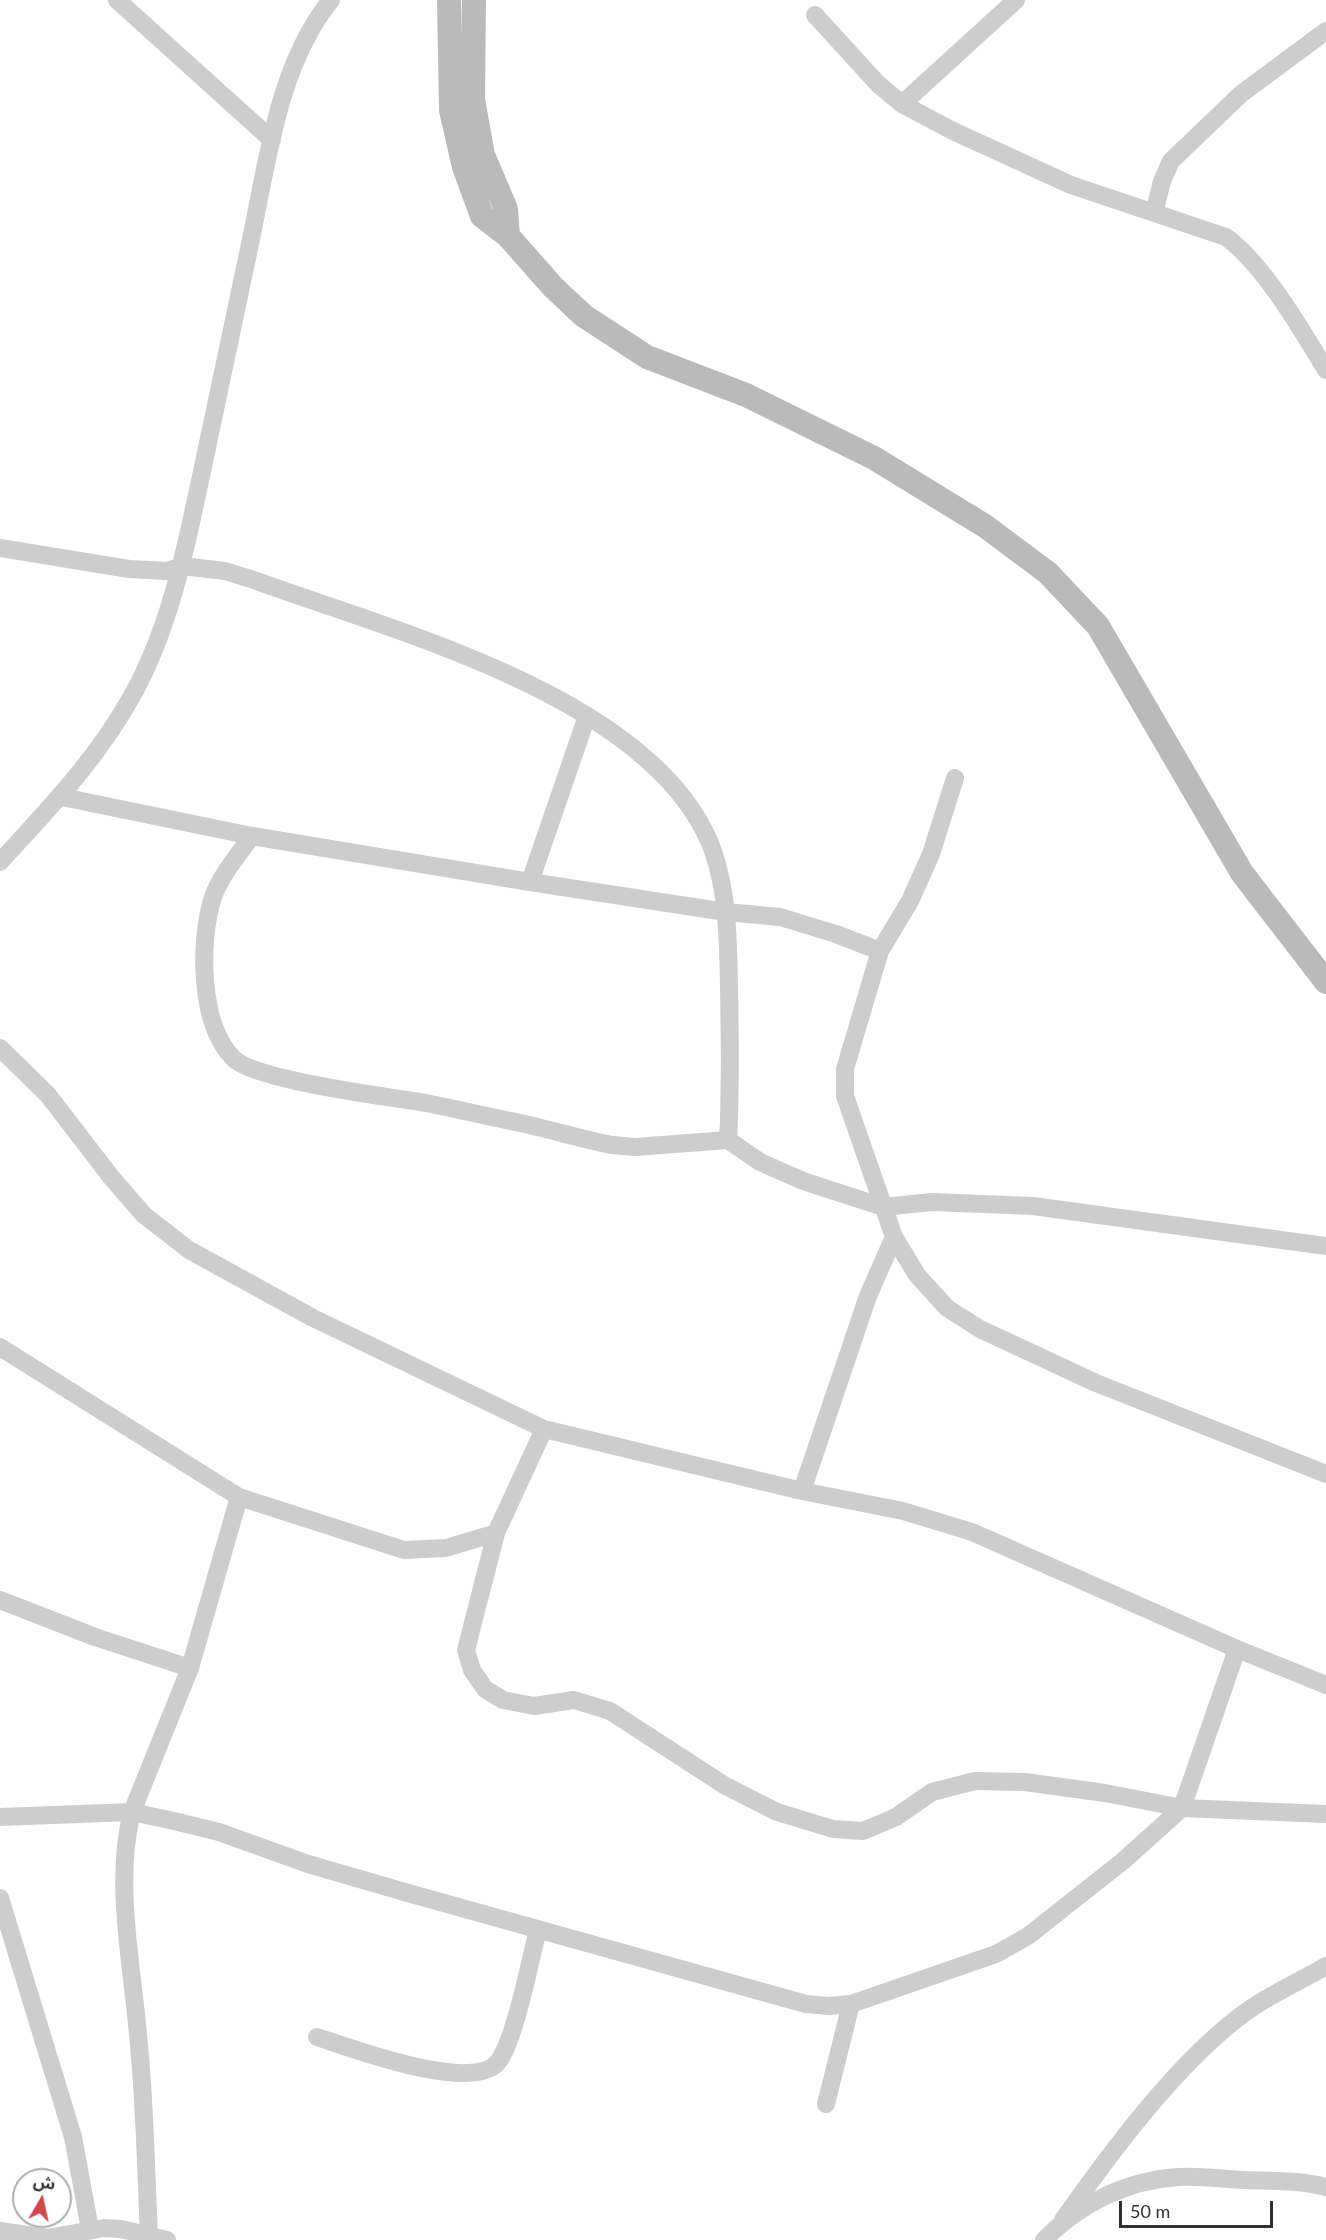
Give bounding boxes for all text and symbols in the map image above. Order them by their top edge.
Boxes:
north arrow [12,2168,72,2228]
text: ش [32,2171,57,2193]
scale bar [1122,2189,1276,2227]
text: 50 m [1130,2200,1170,2222]

